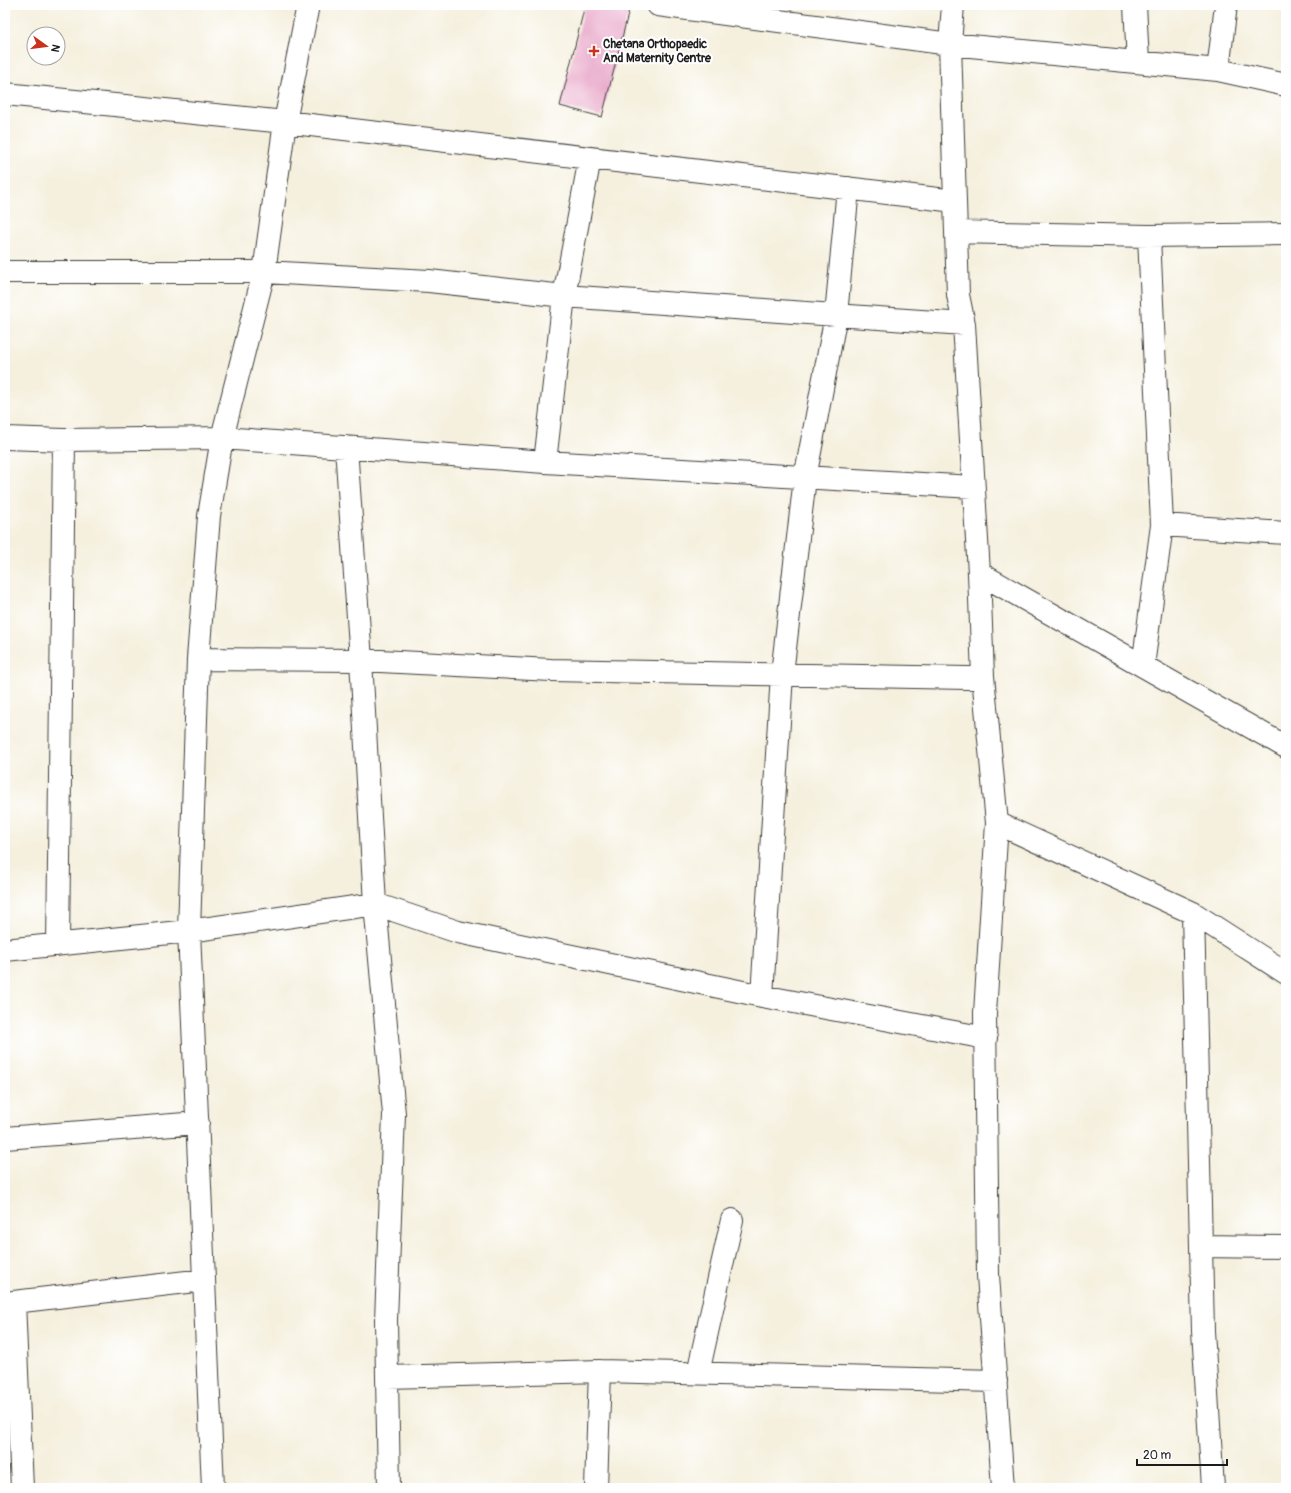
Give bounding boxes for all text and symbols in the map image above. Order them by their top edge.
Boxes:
north arrow [26,26,66,66]
place label: Chetana Orthopaedic And Maternity Centre [603,37,712,66]
text: N [48,43,62,54]
marker: Chetana Orthopaedic And Maternity Centre [588,45,600,57]
scale bar [1137,1441,1227,1467]
text: 20 m [1143,1448,1172,1463]

